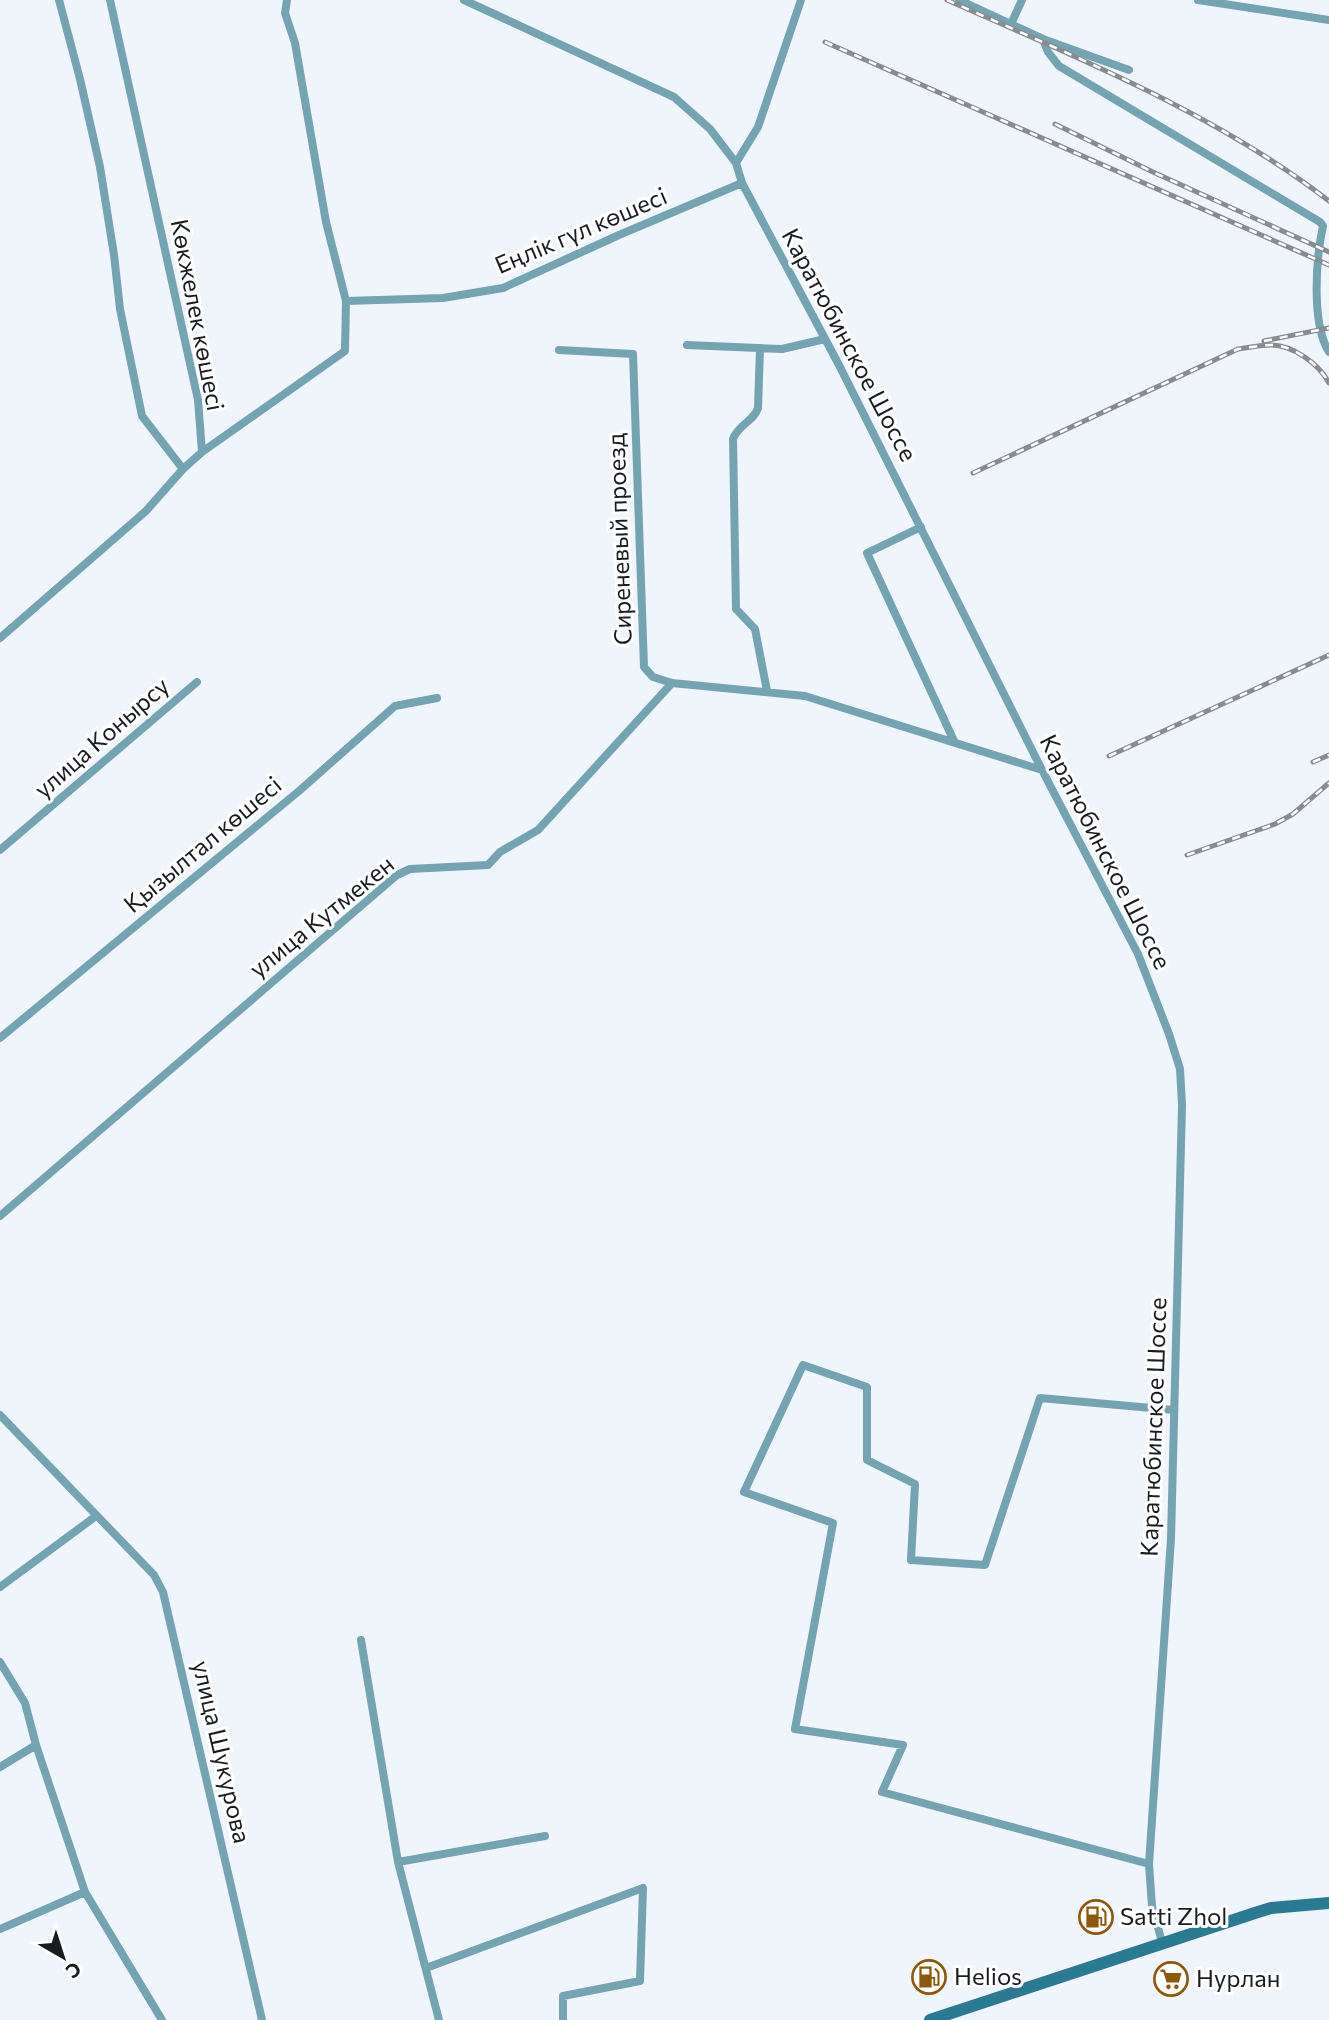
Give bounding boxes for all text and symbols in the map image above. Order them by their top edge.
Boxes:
street label: Еңлік гүл көшесі [490,180,671,279]
street label: Көкжелек көшесі [166,216,231,413]
street label: Каратюбинское Шоссе [777,223,924,466]
street label: Сиреневый проезд [600,433,637,646]
street label: улица Конырсу [28,670,174,803]
street label: Каратюбинское Шоссе [1035,729,1178,974]
street label: Қызылтал көшесі [117,770,287,918]
street label: улица Кутмекен [243,849,399,983]
street label: Каратюбинское Шоссе [1133,1297,1172,1557]
street label: улица Шукурова [187,1658,258,1846]
fuel station icon: Satti Zhol [1077,1898,1115,1936]
place label: Satti Zhol [1120,1901,1227,1930]
north arrow [28,1922,98,1992]
text: С [62,1958,86,1984]
fuel station icon: Helios [910,1958,948,1996]
supermarket icon: Нурлан [1152,1960,1190,1998]
place label: Helios [954,1961,1022,1990]
place label: Нурлан [1196,1963,1280,1992]

